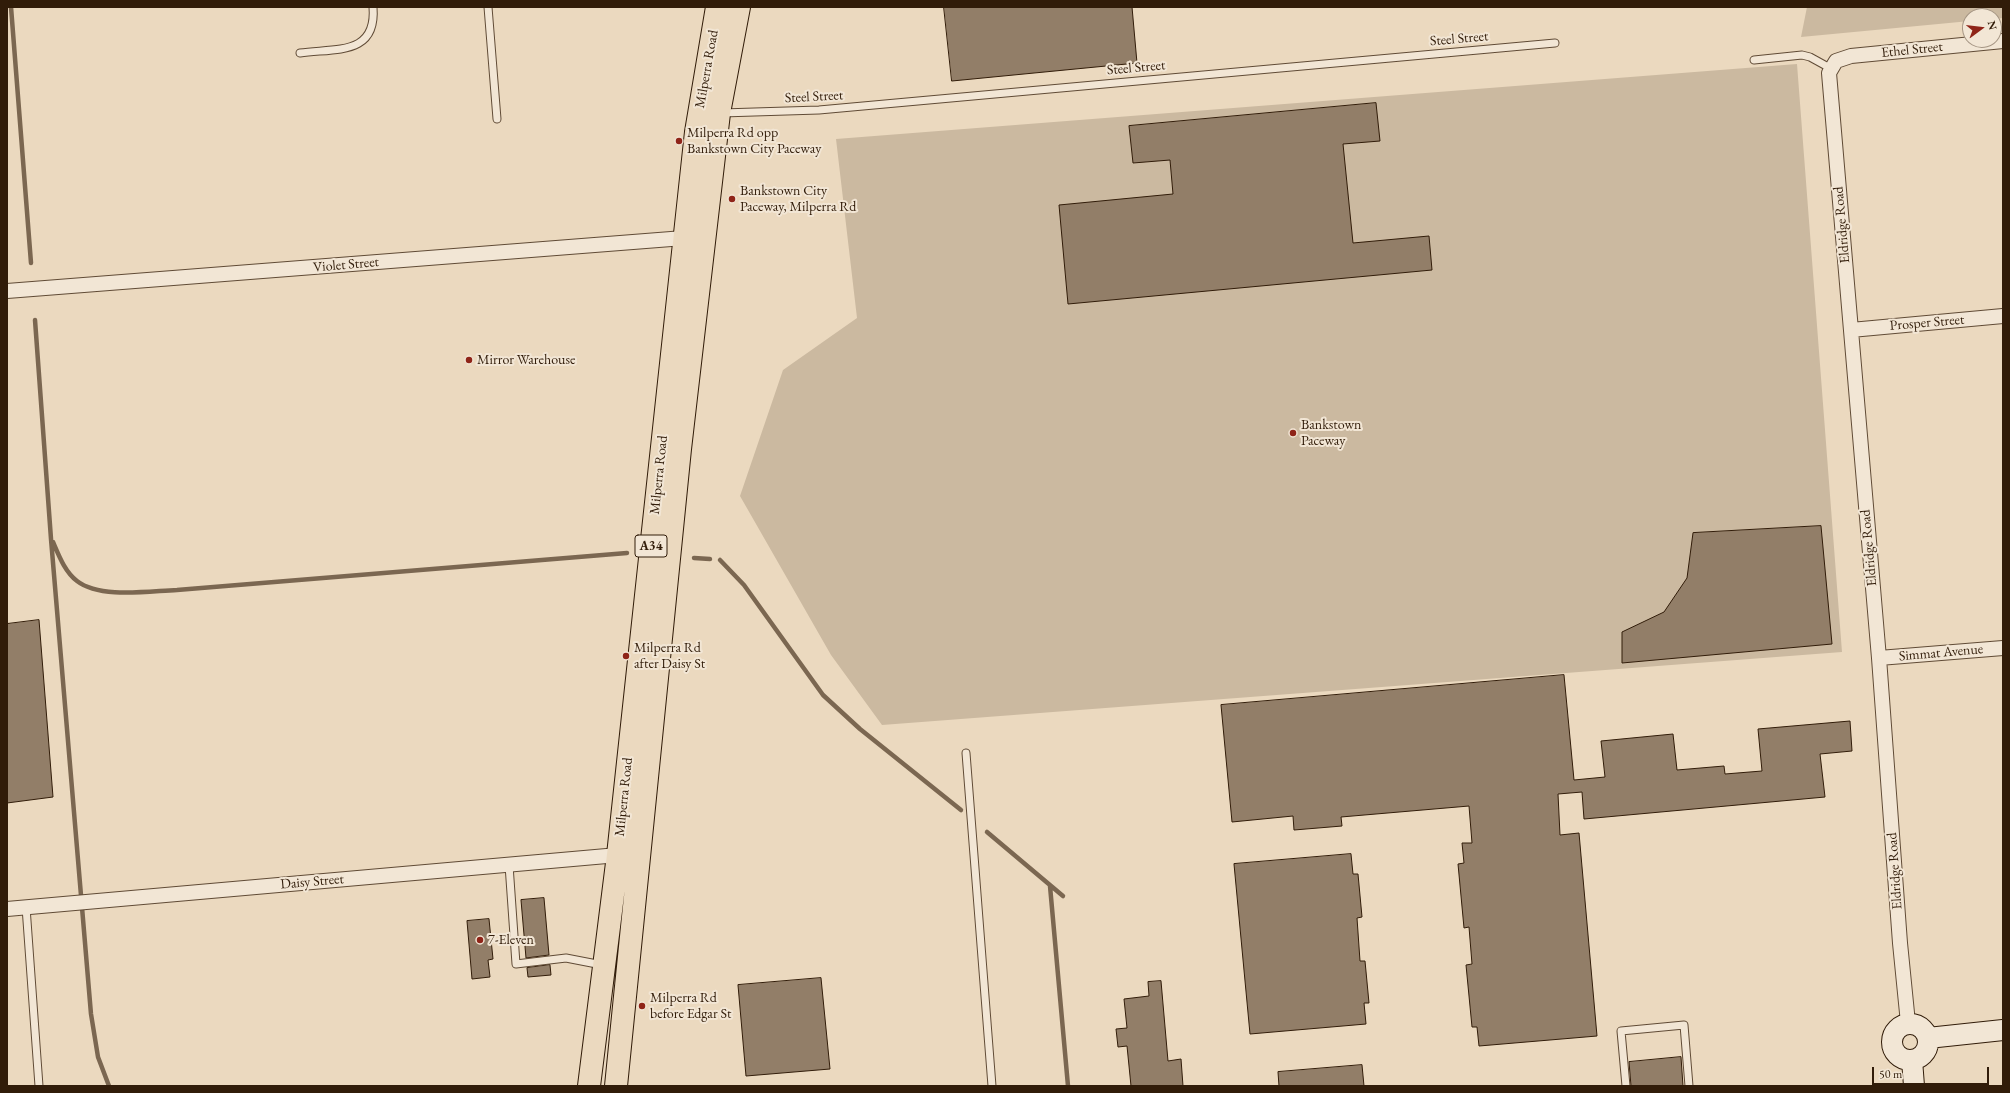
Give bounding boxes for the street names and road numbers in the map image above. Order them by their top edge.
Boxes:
street label: Steel Street [1429,28,1489,50]
street label: Milperra Road [692,29,722,109]
street label: Ethel Street [1880,38,1944,62]
street label: Steel Street [1106,57,1166,79]
street label: Steel Street [784,87,844,107]
street label: Eldridge Road [1830,186,1854,264]
street label: Violet Street [312,254,380,276]
street label: Prosper Street [1889,311,1965,335]
street label: Milperra Road [647,435,671,515]
street label: Eldridge Road [1857,509,1881,587]
road number: A34 [635,535,667,557]
street label: Simmat Avenue [1898,641,1984,665]
street label: Milperra Road [612,757,636,837]
street label: Eldridge Road [1884,832,1906,910]
street label: Daisy Street [280,871,344,893]

